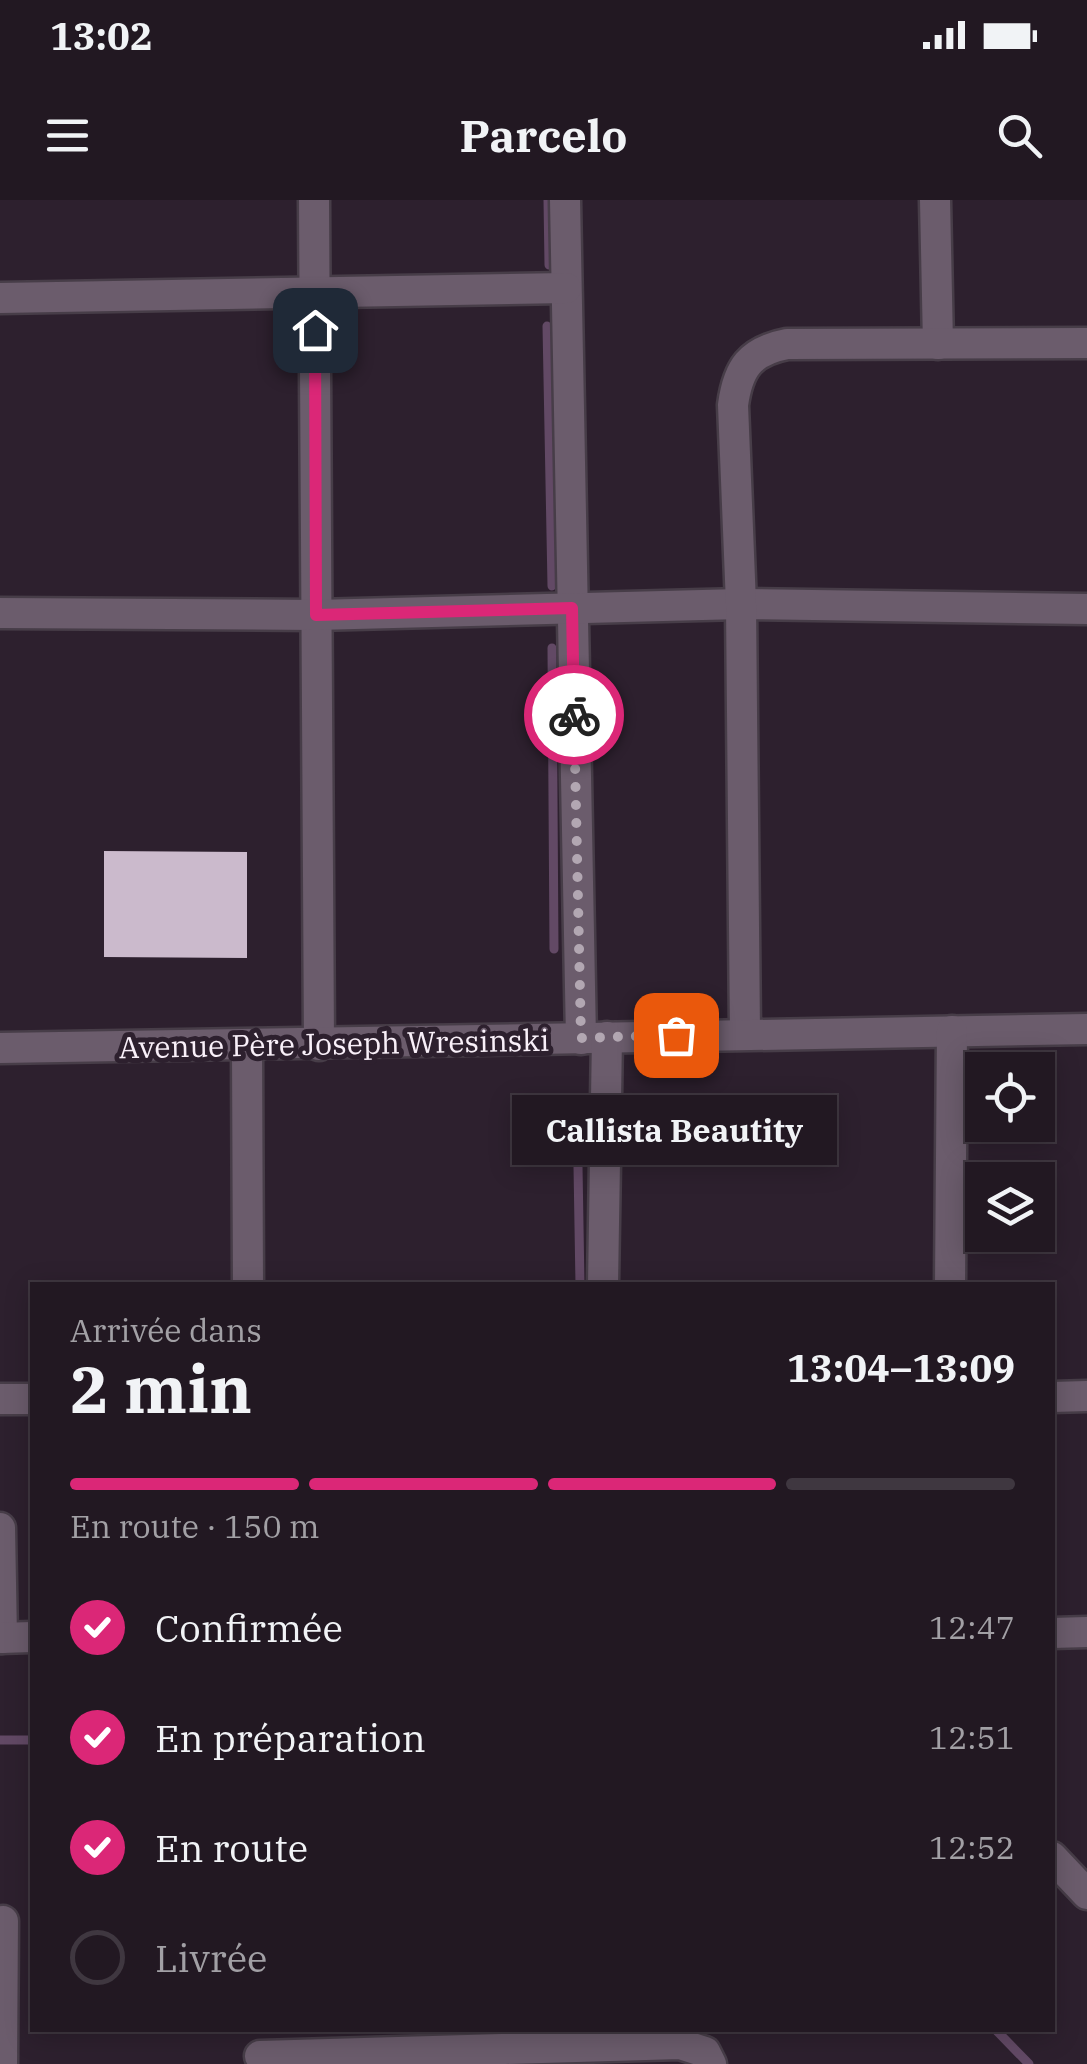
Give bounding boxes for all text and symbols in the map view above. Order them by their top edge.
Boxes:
text: 13:02 [50,11,153,60]
text: Parcelo [459,106,628,164]
icon: menu [40,108,95,163]
icon: search [992,108,1047,163]
pin [273,288,358,373]
icon: home [288,303,343,358]
courier [524,665,624,765]
icon: bike [547,688,602,743]
pin [634,993,719,1078]
icon: bag [649,1008,704,1063]
street label: Avenue Père Joseph Wresinski [118,1020,550,1066]
map controls [965,1052,1055,1252]
button: locate [965,1052,1055,1142]
callout: Callista Beautity [514,1095,838,1165]
text: Callista Beautity [546,1109,803,1151]
button: layers [965,1162,1055,1252]
text: Arrivée dans [70,1309,262,1351]
text: 13:04–13:09 [787,1343,1015,1392]
text: 2 min [70,1346,252,1431]
text: En route · 150 m [70,1505,320,1547]
icon: check [70,1600,125,1655]
text: Confirmée [155,1603,343,1652]
text: 12:47 [929,1606,1015,1648]
icon: check [70,1710,125,1765]
text: En préparation [155,1713,426,1762]
text: 12:51 [929,1716,1015,1758]
icon: check [70,1820,125,1875]
text: En route [155,1823,308,1872]
text: 12:52 [929,1826,1015,1868]
text: Livrée [155,1933,267,1982]

